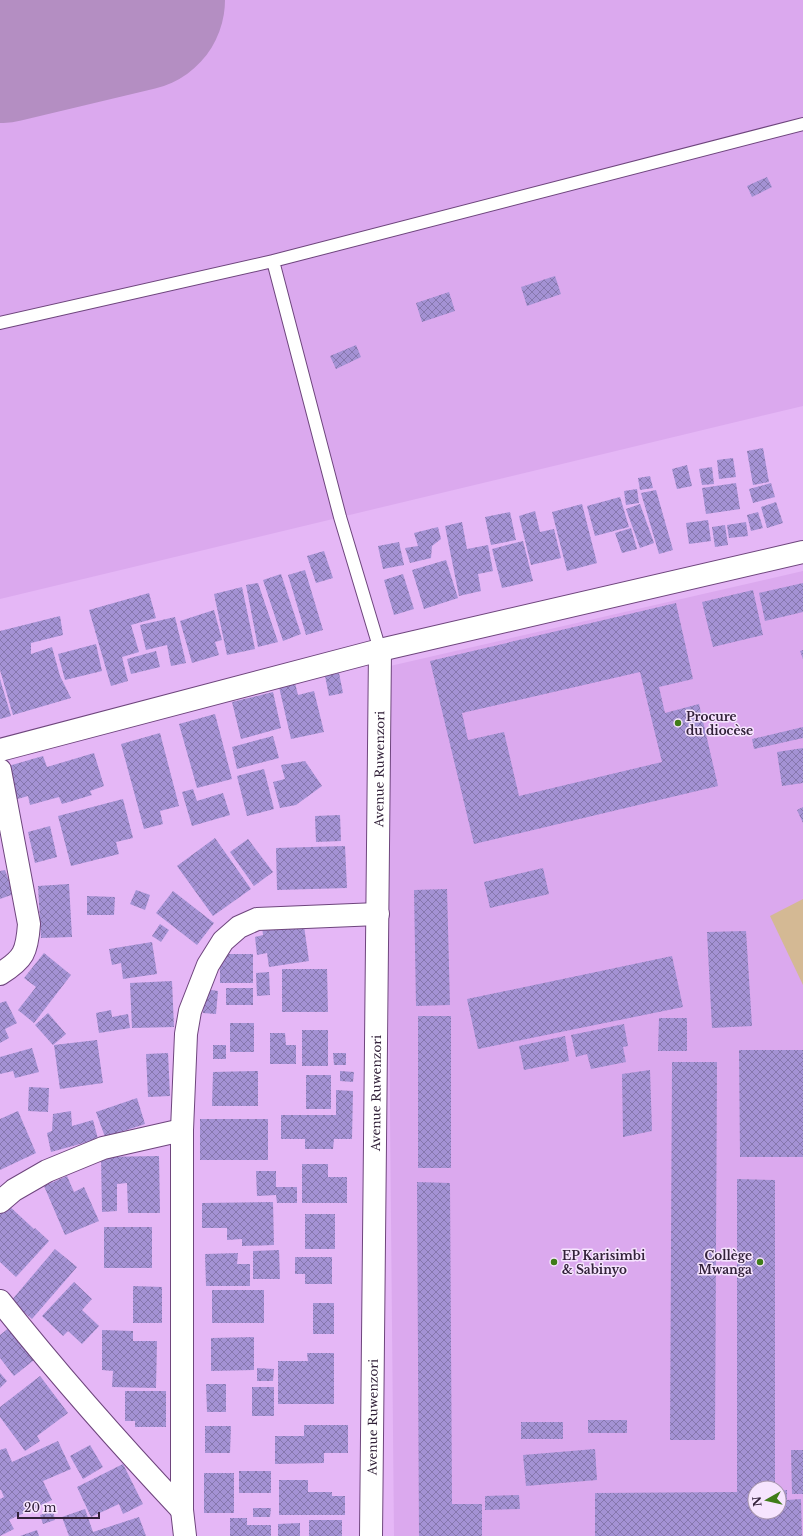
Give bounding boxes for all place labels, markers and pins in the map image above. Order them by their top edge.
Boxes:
place label: Procure du diocèse [686,709,753,738]
marker: Procure du diocèse [673,718,683,728]
place label: EP Karisimbi & Sabinyo [562,1248,646,1277]
place label: Collège Mwanga [698,1248,752,1277]
marker: EP Karisimbi & Sabinyo [549,1257,559,1267]
marker: Collège Mwanga [755,1257,765,1267]

